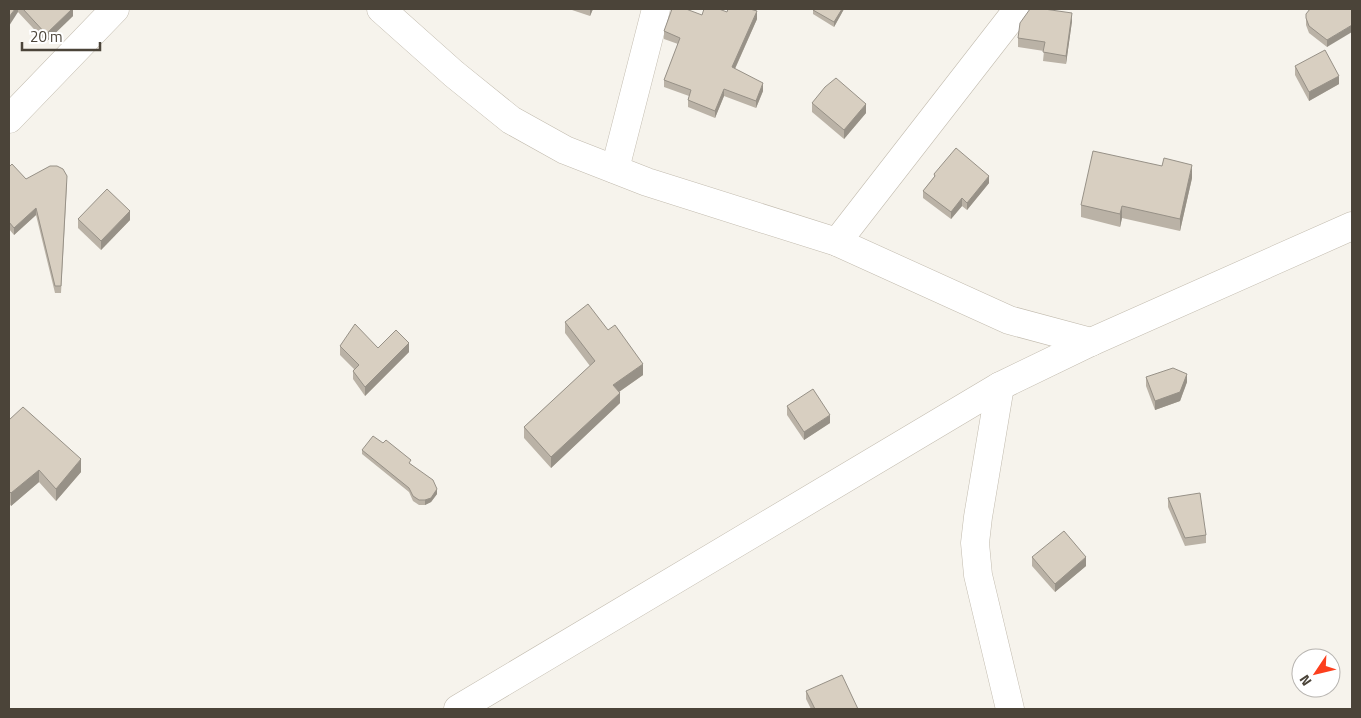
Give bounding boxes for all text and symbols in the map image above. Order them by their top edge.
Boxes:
scale bar [22,20,100,52]
text: 20 m [30,25,63,48]
north arrow [1291,648,1341,698]
text: N [1294,671,1316,691]

